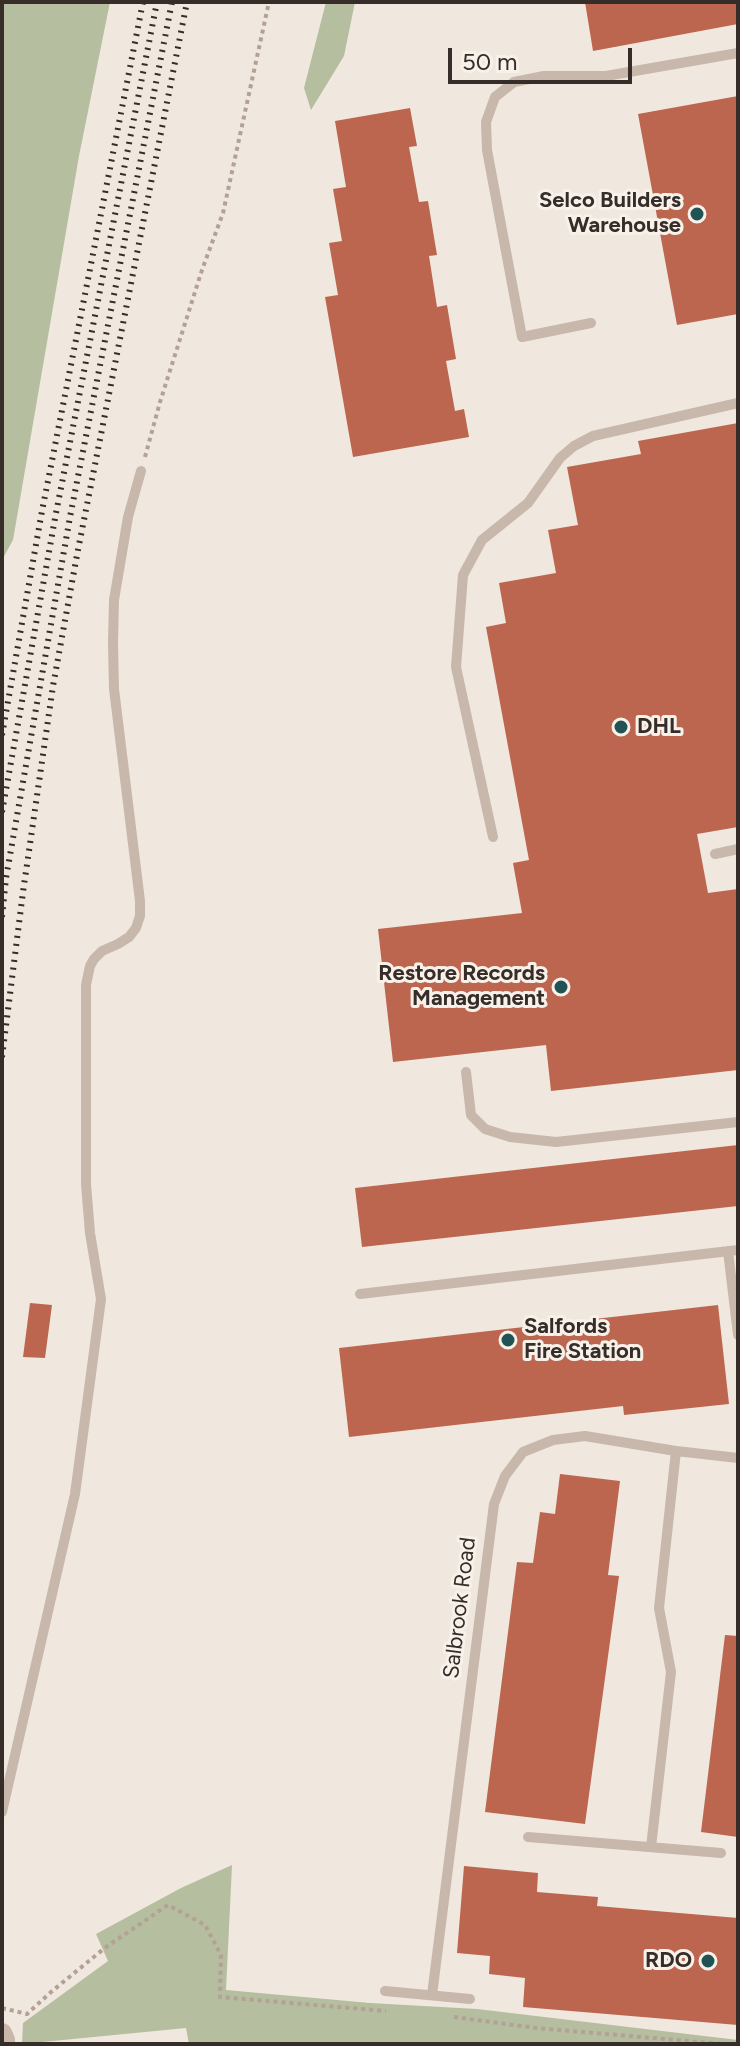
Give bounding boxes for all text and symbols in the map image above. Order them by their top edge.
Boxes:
scale bar [452,32,636,82]
text: 50 m [462,47,518,76]
place label: Selco Builders Warehouse [539,188,681,240]
marker: Selco Builders Warehouse [688,205,706,223]
place label: DHL [637,714,681,740]
marker: DHL [612,718,630,736]
place label: Restore Records Management [378,961,545,1012]
marker: Restore Records Management [552,978,570,996]
place label: Salfords Fire Station [524,1314,641,1366]
marker: Salfords Fire Station [499,1331,517,1349]
street label: Salbrook Road [438,1536,482,1680]
place label: RDO [645,1948,692,1974]
marker: RDO [699,1952,717,1970]

